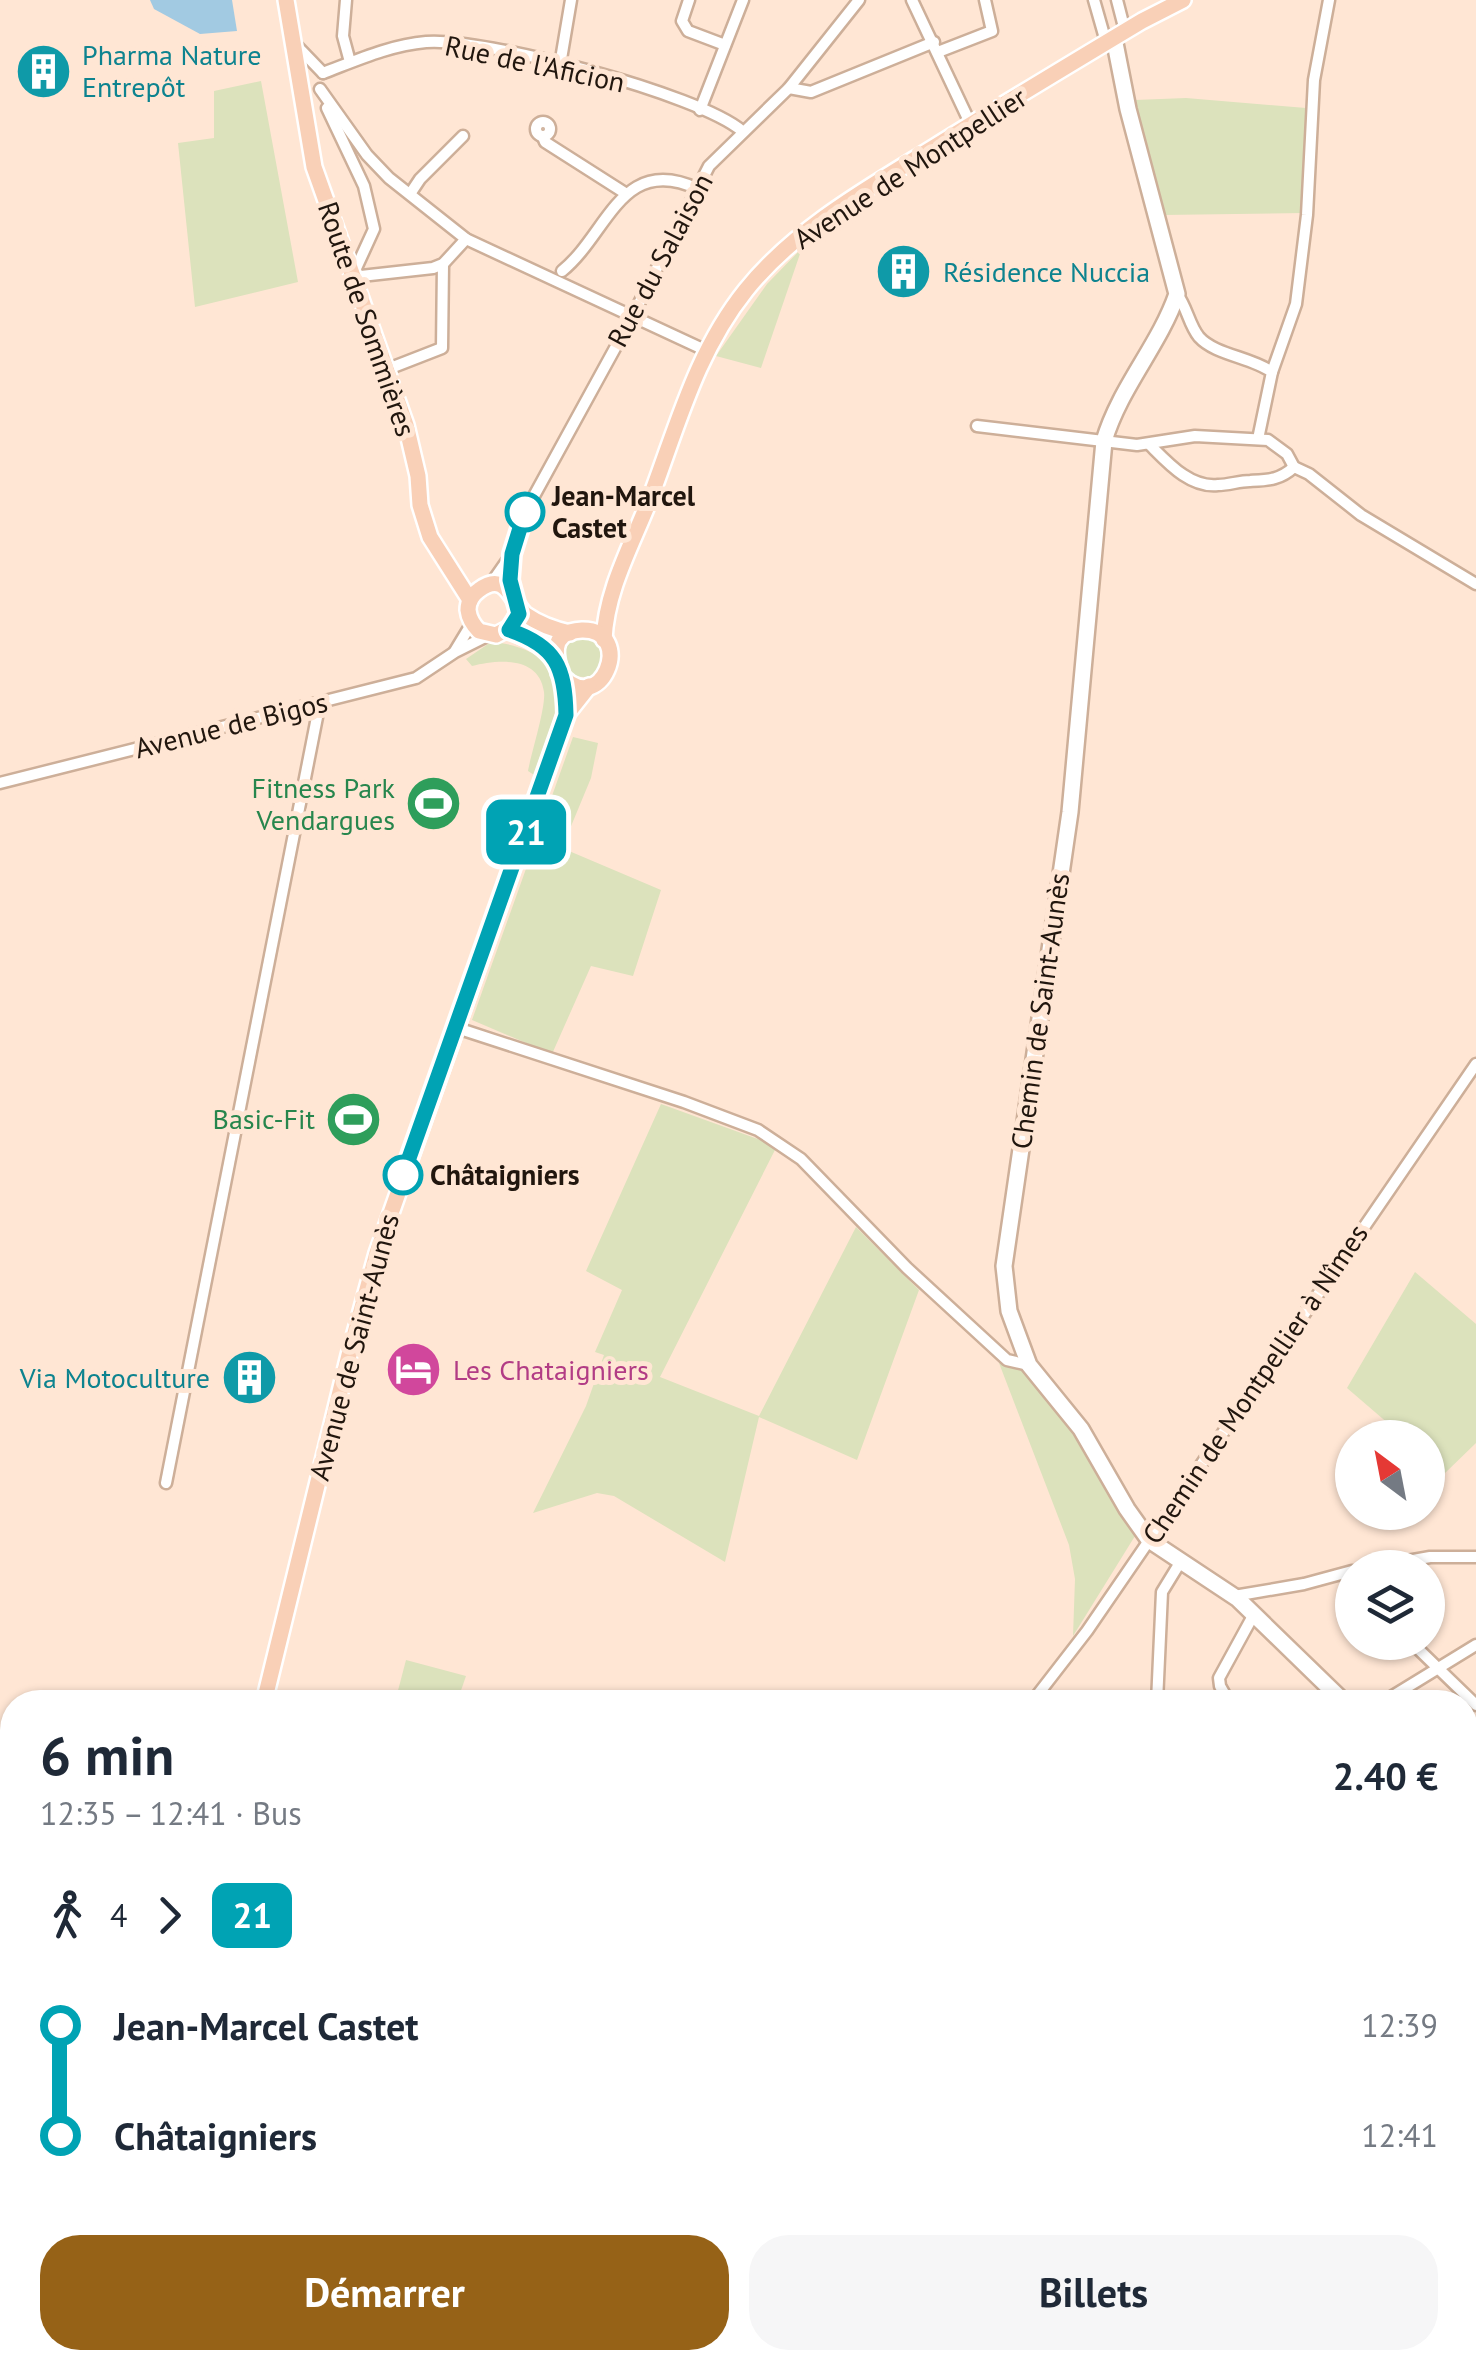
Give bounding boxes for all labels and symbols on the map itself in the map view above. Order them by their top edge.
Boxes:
street label: Rue de l'Aficion [442,26,628,101]
place label: Pharma Nature Entrepôt [82,36,262,105]
building icon: Pharma Nature Entrepôt [13,41,73,101]
street label: Avenue de Montpellier [786,78,1034,257]
street label: Rue du Salaison [598,167,721,353]
street label: Route de Sommières [310,197,425,441]
building icon: Résidence Nuccia [874,242,934,302]
place label: Résidence Nuccia [943,253,1150,290]
place label: Jean-Marcel Castet [551,477,696,546]
marker: Jean-Marcel Castet [506,493,544,531]
street label: Avenue de Bigos [131,683,331,766]
place label: Fitness Park Vendargues [251,769,396,838]
sports icon: Fitness Park Vendargues [404,774,464,834]
line badge: 21 [481,800,571,864]
street label: Chemin de Saint-Aunès [1002,871,1077,1151]
sports icon: Basic-Fit [324,1089,384,1149]
place label: Basic-Fit [213,1100,315,1137]
marker: Châtaigniers [384,1156,422,1194]
place label: Châtaigniers [430,1156,580,1193]
street label: Avenue de Saint-Aunès [300,1209,407,1484]
street label: Chemin de Montpellier à Nîmes [1134,1217,1376,1551]
hotel icon: Les Chataigniers [384,1340,444,1400]
building icon: Via Motoculture [219,1348,279,1408]
place label: Les Chataigniers [453,1351,649,1388]
place label: Via Motoculture [19,1359,210,1396]
north arrow [1335,1420,1445,1530]

